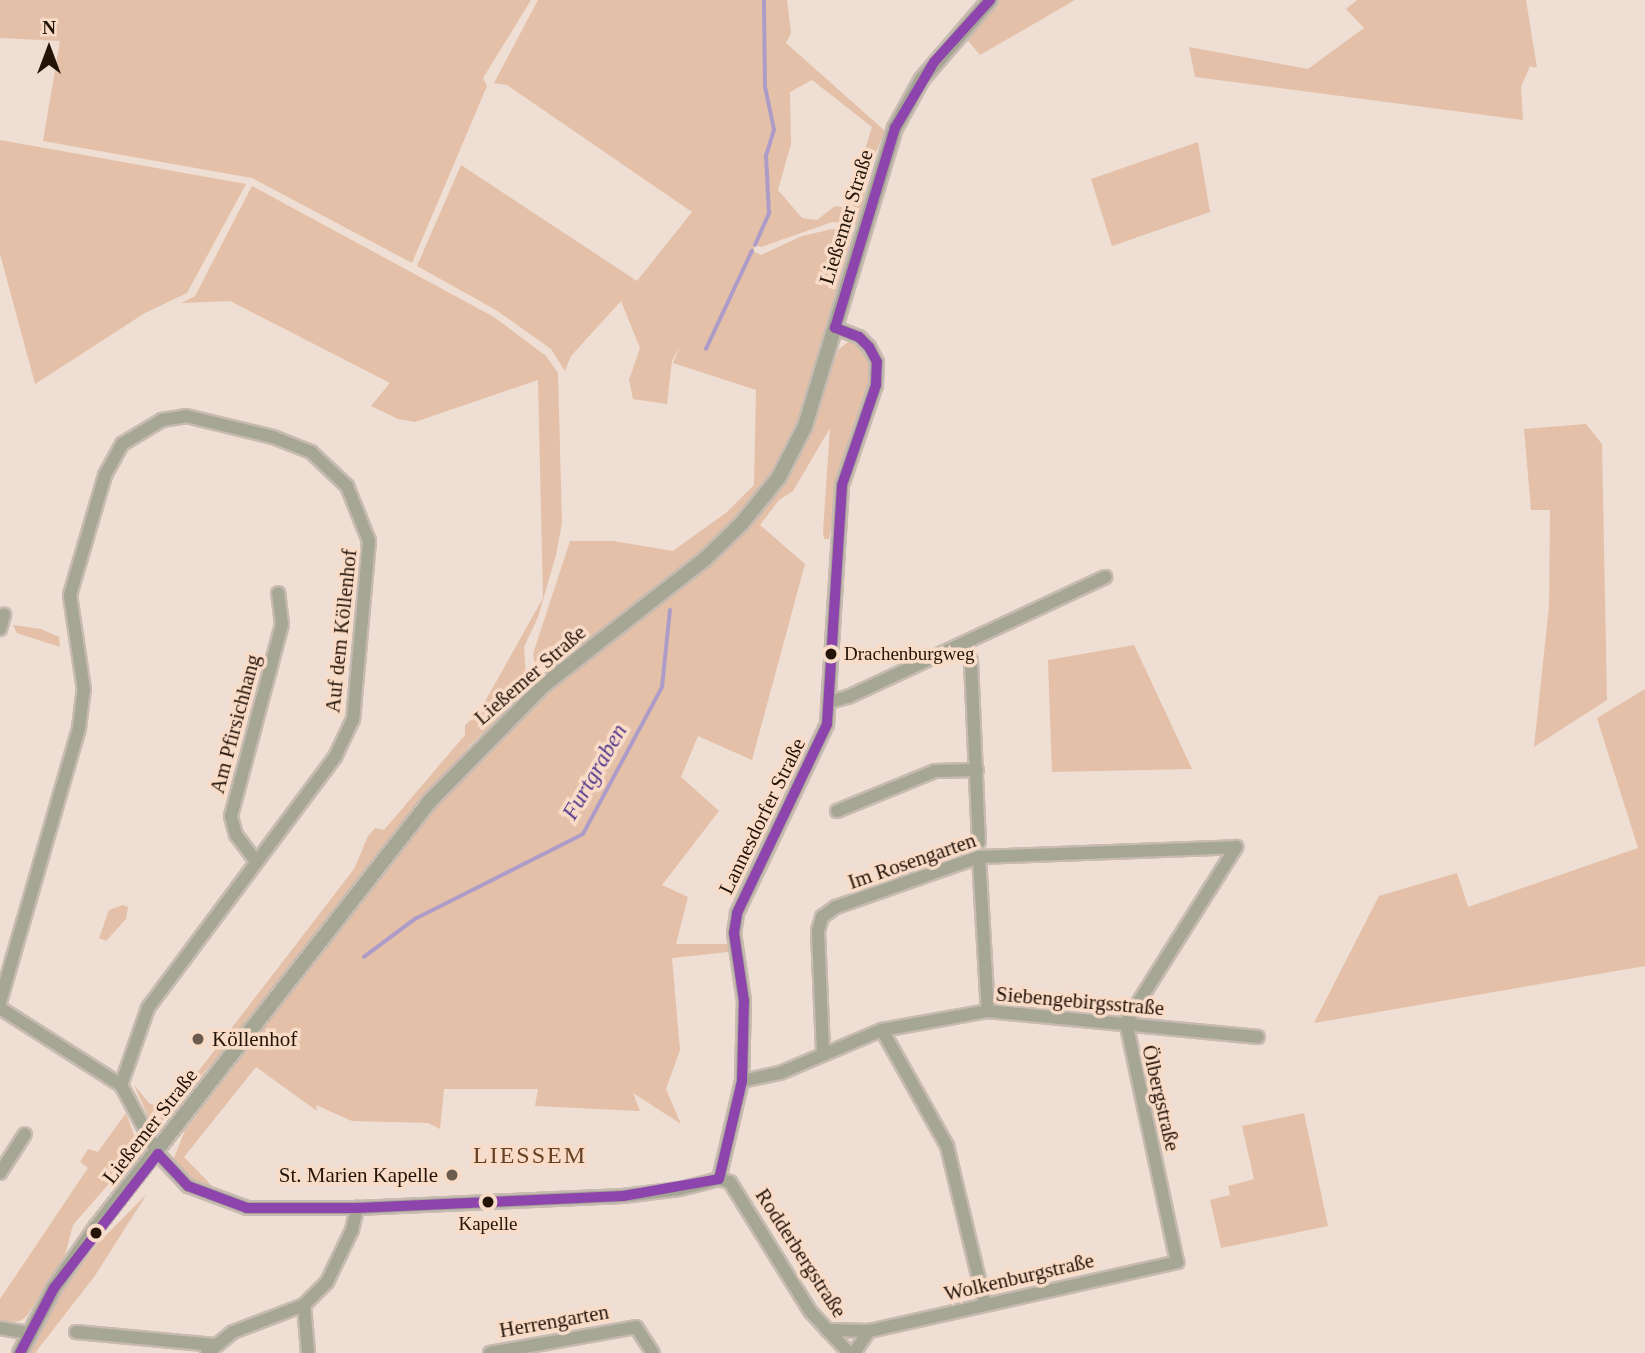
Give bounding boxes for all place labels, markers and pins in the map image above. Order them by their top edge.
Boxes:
place label: Drachenburgweg [844,643,974,665]
marker: Drachenburgweg [824,647,838,661]
place label: Köllenhof [212,1026,297,1052]
marker: Köllenhof [190,1031,206,1047]
place label: St. Marien Kapelle [279,1162,438,1188]
marker: St. Marien Kapelle [444,1167,460,1183]
marker: Kapelle [481,1195,495,1209]
place label: Kapelle [458,1213,518,1235]
unlabelled marker [89,1226,103,1240]

